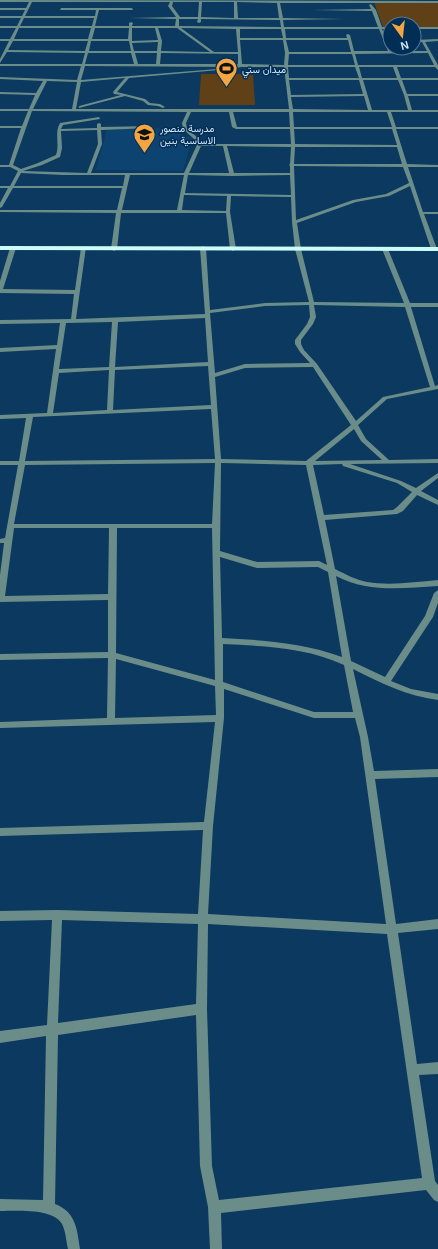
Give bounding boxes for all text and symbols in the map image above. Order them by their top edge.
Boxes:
north arrow [382,16,422,56]
text: N [399,39,410,52]
sports icon: ميدان ستي [214,56,240,89]
place label: ميدان ستي [242,64,286,78]
school or university icon: مدرسة منصور الاساسية بنين [131,121,157,154]
place label: مدرسة منصور الاساسية بنين [159,123,215,147]

